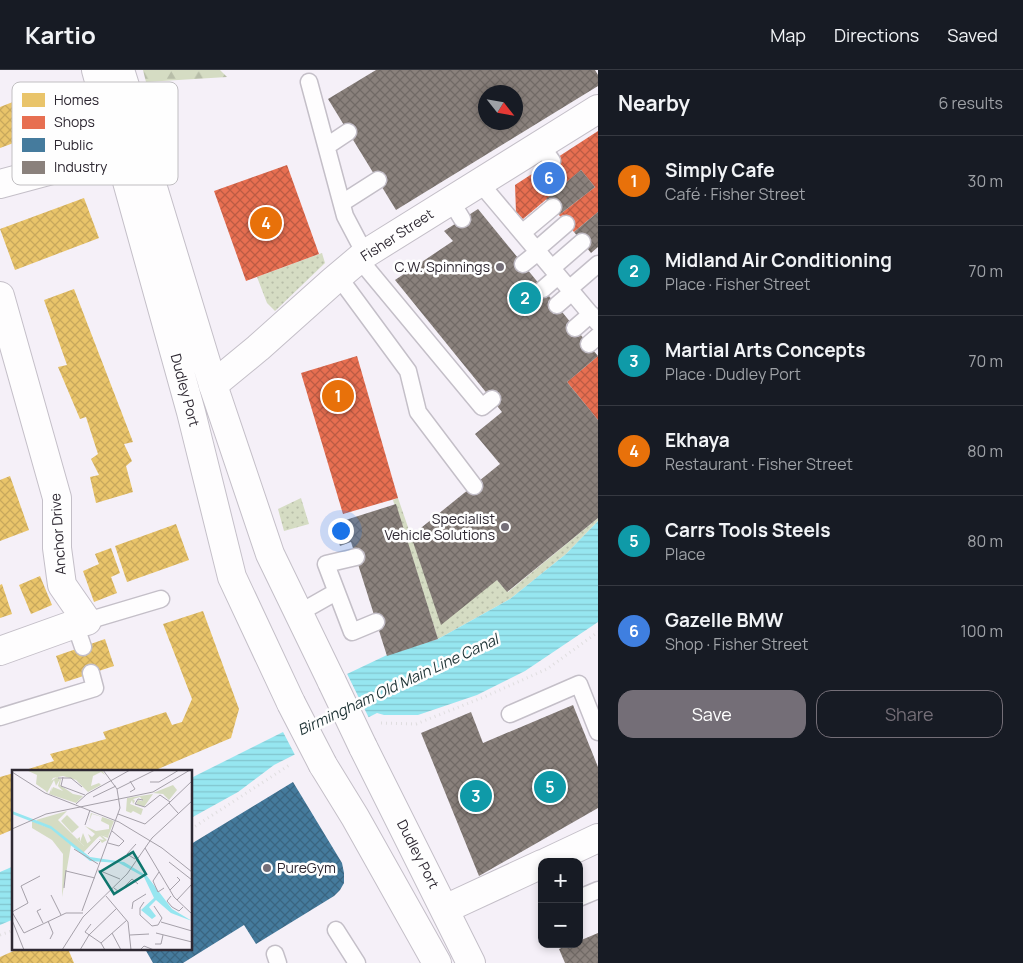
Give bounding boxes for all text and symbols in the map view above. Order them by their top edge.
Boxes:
text: Kartio [25,18,96,51]
text: Map [770,23,806,47]
text: Directions [834,23,919,47]
text: Saved [947,23,998,47]
legend [12,82,178,185]
north arrow [478,85,523,130]
text: Nearby [618,89,690,117]
text: Homes [54,90,99,109]
text: 6 results [938,92,1003,114]
text: Shops [54,112,95,131]
text: Public [54,135,94,154]
text: Industry [54,157,108,176]
text: Simply Cafe [665,157,775,183]
pin: 6 [533,159,565,197]
text: 1 [630,170,638,192]
text: 30 m [968,170,1003,192]
text: Café · Fisher Street [665,183,805,205]
pin: 4 [250,204,282,242]
street label: Fisher Street [357,204,437,265]
text: Midland Air Conditioning [665,247,892,273]
place label: C.W. Spinnings [394,257,490,276]
text: 2 [629,260,639,282]
text: 70 m [968,260,1003,282]
marker: C.W. Spinnings [494,261,506,273]
text: Place · Fisher Street [665,273,810,295]
pin: 2 [509,279,541,317]
text: Martial Arts Concepts [665,337,866,363]
text: 3 [629,350,639,372]
text: 70 m [968,350,1003,372]
street label: Dudley Port [167,351,204,429]
text: Place · Dudley Port [665,363,801,385]
pin: 1 [322,377,354,415]
text: Ekhaya [665,427,730,453]
text: 4 [629,440,639,462]
text: 80 m [967,440,1003,462]
text: Restaurant · Fisher Street [665,453,853,475]
street label: Anchor Drive [45,492,70,576]
place label: Specialist Vehicle Solutions [385,509,495,544]
text: Carrs Tools Steels [665,517,830,543]
your location [328,518,354,544]
marker: Specialist Vehicle Solutions [499,521,511,533]
text: 5 [629,530,639,552]
text: 80 m [967,530,1003,552]
text: Place [665,543,705,565]
text: Gazelle BMW [665,607,783,633]
text: 6 [629,620,639,642]
text: 100 m [960,620,1003,642]
water label: Birmingham Old Main Line Canal [294,628,504,740]
text: Shop · Fisher Street [665,633,808,655]
button: Save [618,690,806,738]
button: Share [816,690,1003,738]
pin: 5 [534,768,566,806]
inset map [12,770,192,950]
pin: 3 [460,777,492,815]
street label: Dudley Port [393,816,444,892]
place label: PureGym [277,858,336,877]
map controls [538,858,583,948]
button: + [538,858,583,903]
marker: PureGym [261,862,273,874]
button: − [538,903,583,948]

